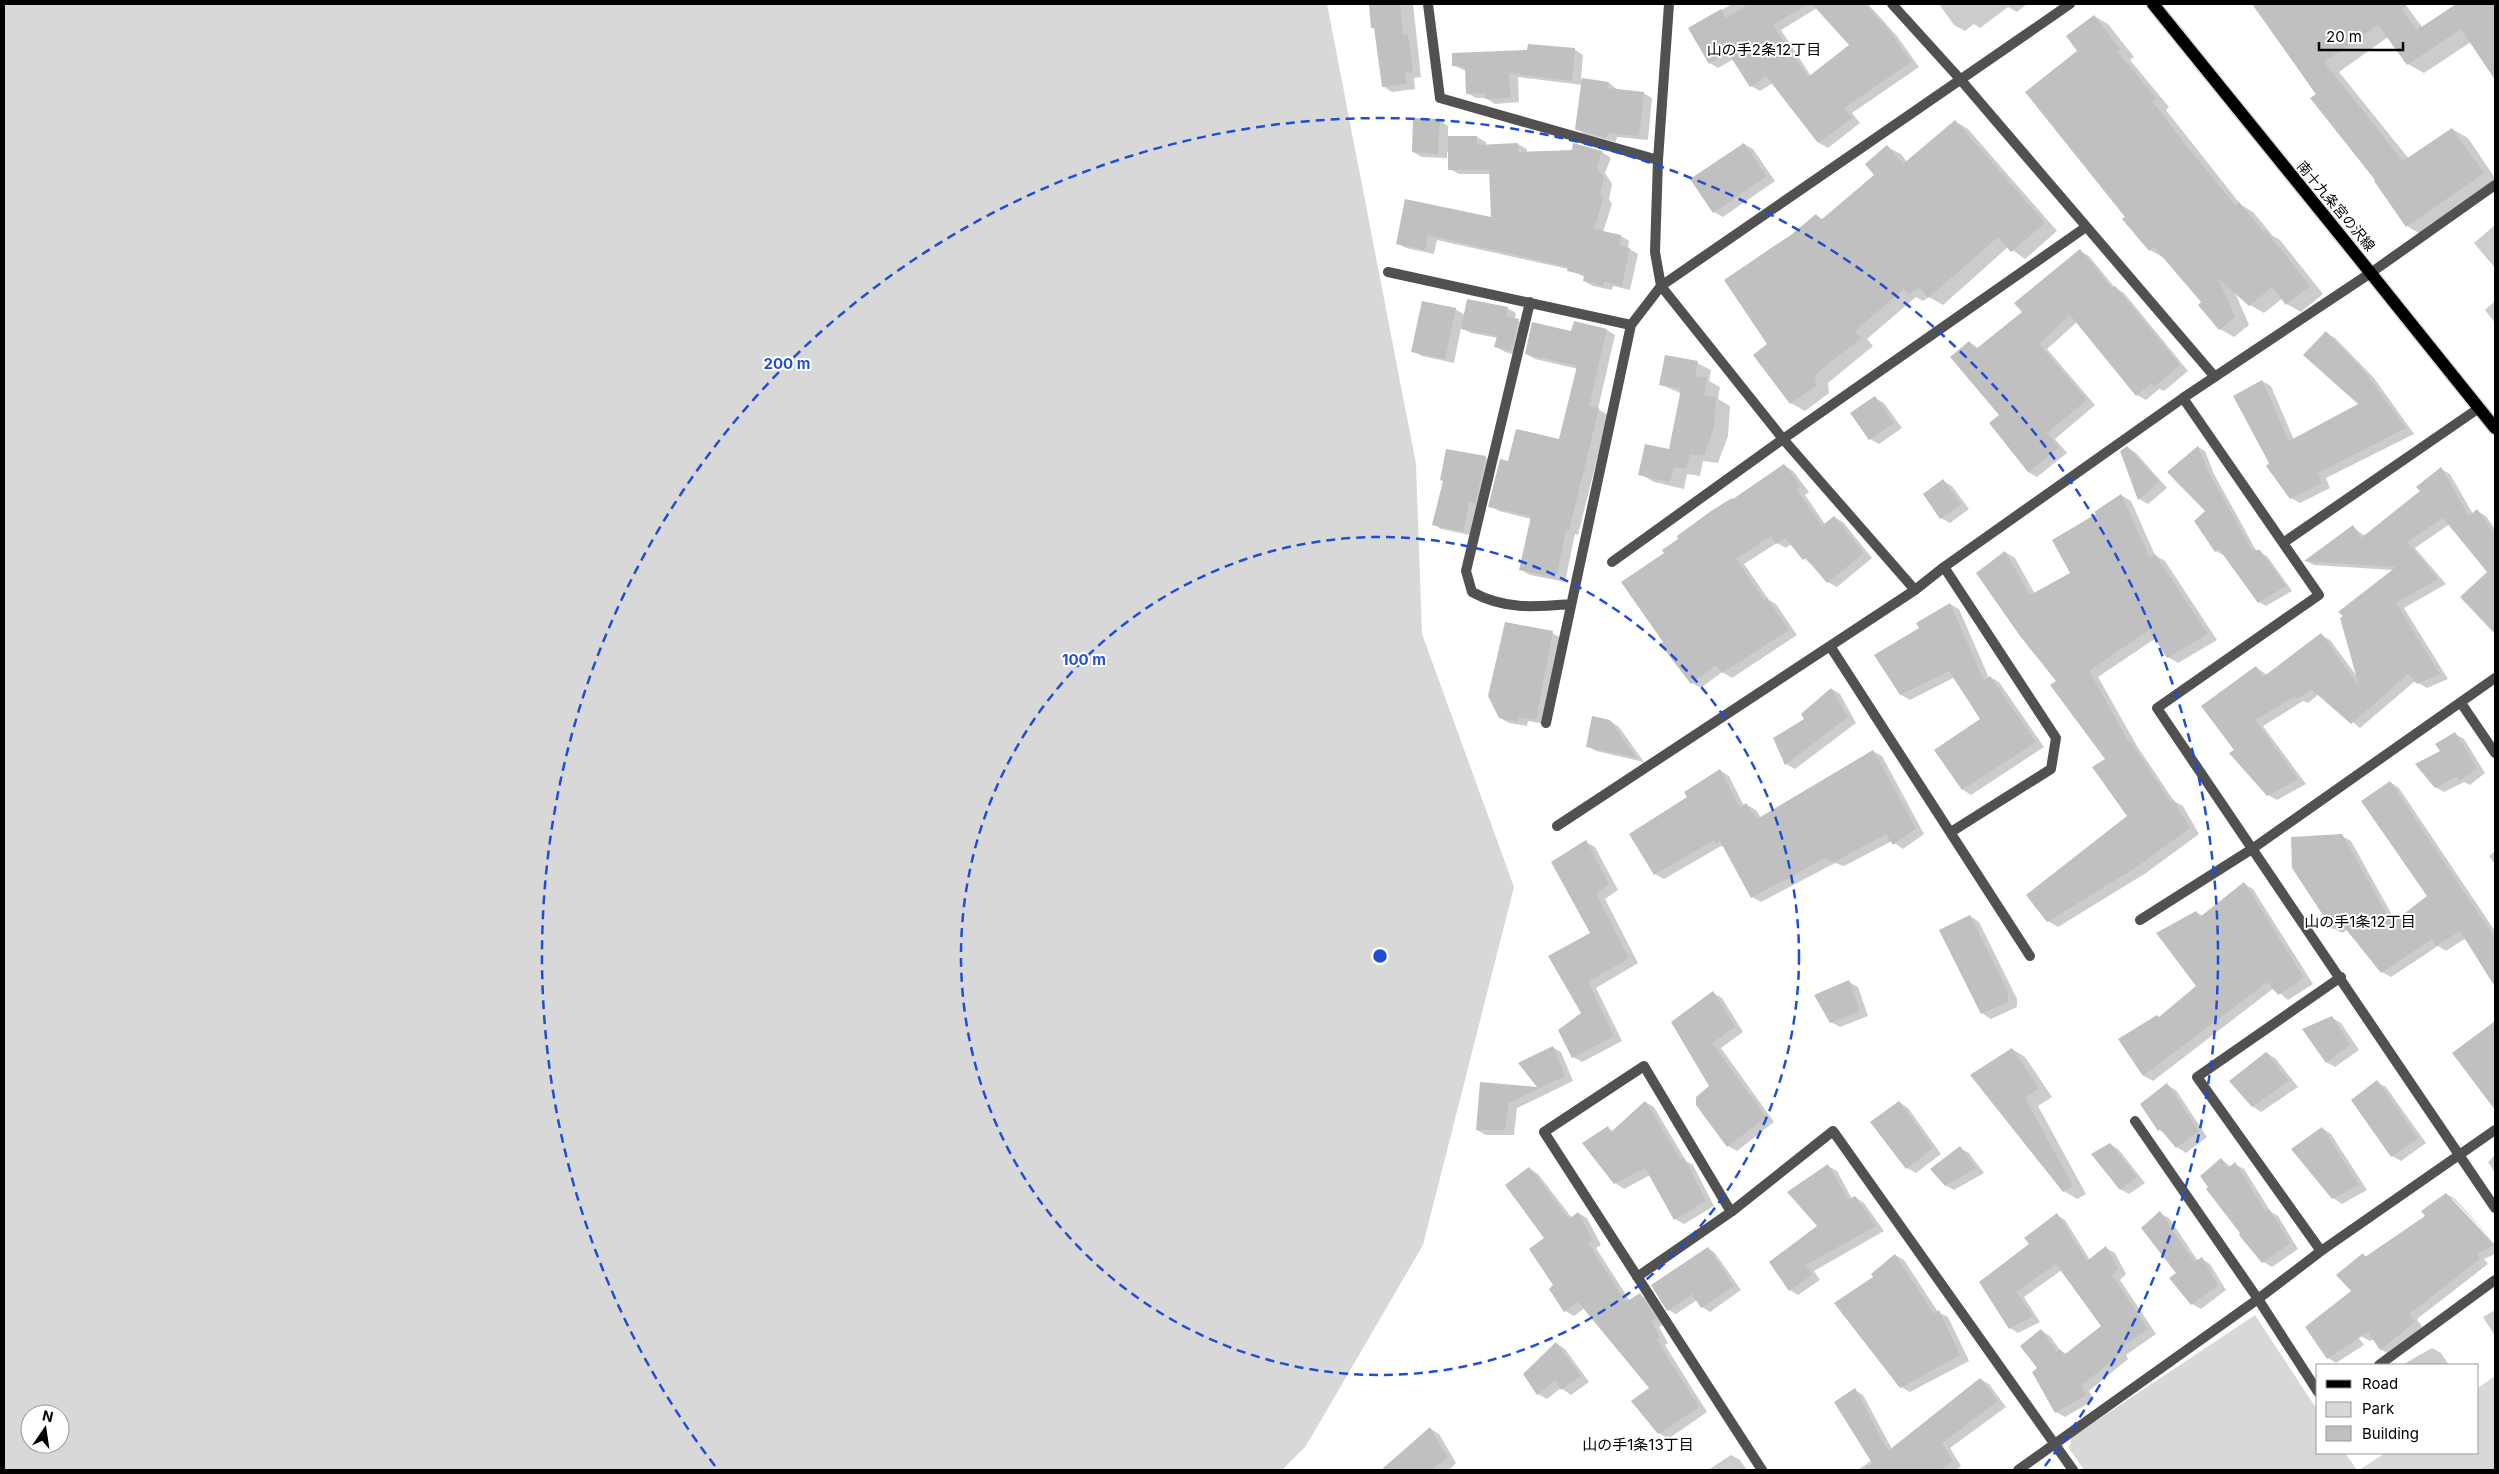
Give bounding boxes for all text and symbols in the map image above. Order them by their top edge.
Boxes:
scale bar [2319,20,2403,52]
text: 20 m [2326,27,2362,46]
district label: 山の手2条12丁目 [1707,40,1821,59]
street label: 南十九条宮の沢線 [2294,157,2379,254]
text: 200 m [764,354,810,373]
text: 100 m [1062,650,1106,669]
district label: 山の手1条12丁目 [2304,912,2416,931]
centre of rings [1371,947,1389,965]
legend [2316,1364,2479,1454]
text: Road [2362,1374,2398,1393]
text: Park [2362,1399,2395,1418]
north arrow [20,1404,70,1454]
text: N [41,1406,55,1425]
text: Building [2362,1424,2419,1443]
district label: 山の手1条13丁目 [1582,1435,1694,1454]

